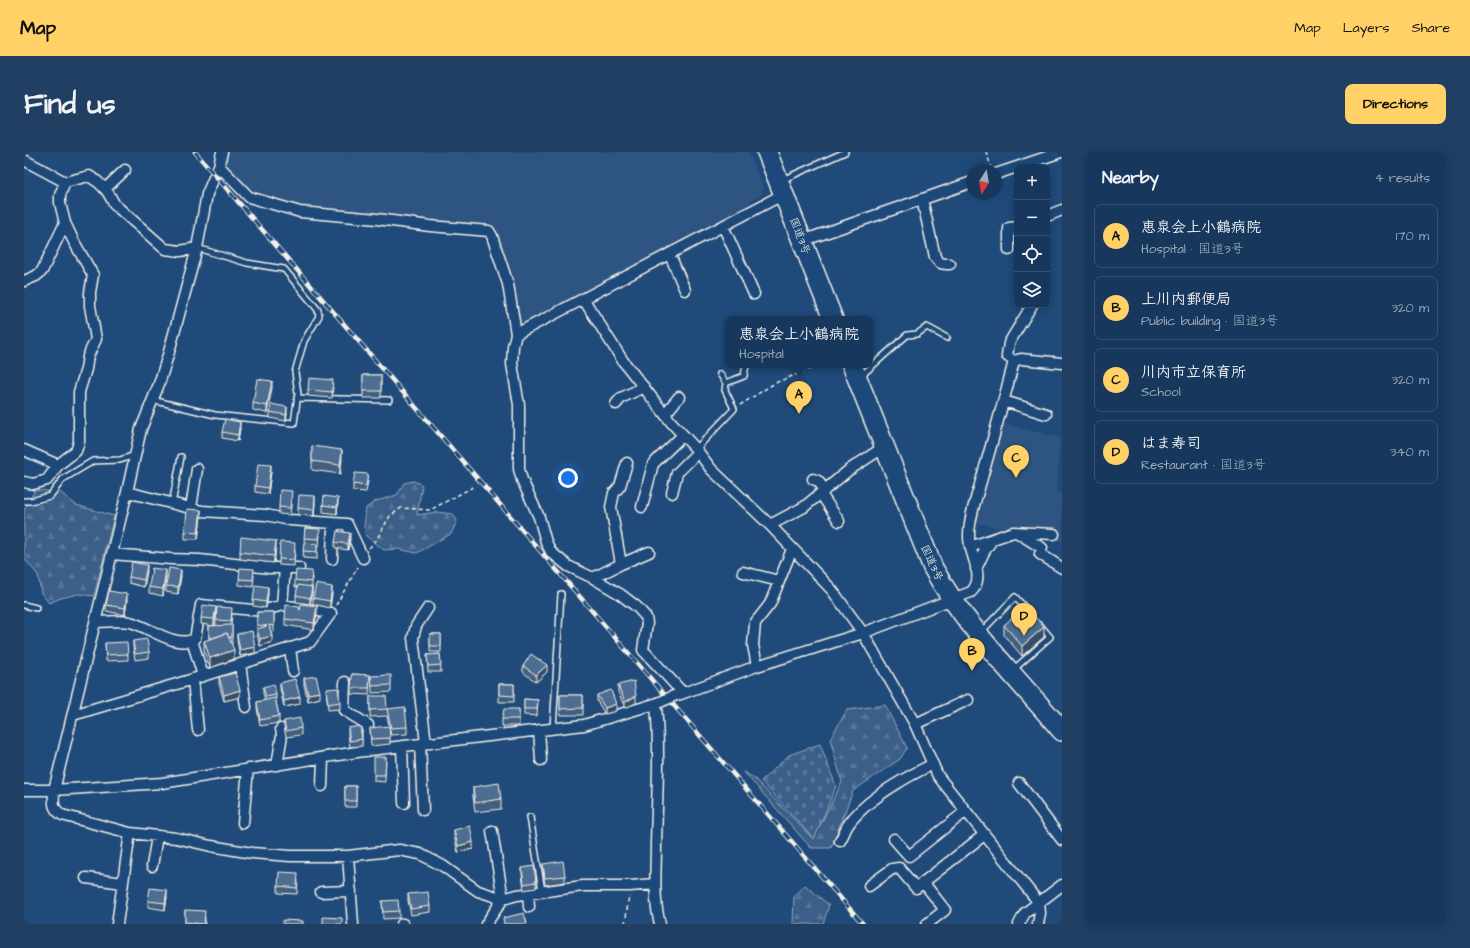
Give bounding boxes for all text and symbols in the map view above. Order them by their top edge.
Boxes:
text: Map [20,15,56,42]
text: Map [1294,18,1321,38]
text: Layers [1343,18,1390,38]
text: Share [1412,18,1450,38]
button: Directions [1345,84,1446,124]
text: Find us [24,85,115,124]
north arrow [966,164,1002,200]
map controls [1014,164,1050,308]
button: + [1014,164,1050,200]
text: Nearby [1102,166,1159,190]
text: 4 results [1375,169,1430,187]
button: − [1014,200,1050,236]
street label: 国道3号 [786,215,814,257]
text: 恵泉会上小鶴病院 [1141,217,1261,238]
text: A [1112,227,1120,245]
text: 170 m [1396,227,1429,245]
button: locate [1014,236,1050,272]
text: Hospital · 国道3号 [1141,240,1244,258]
button: layers [1014,272,1050,308]
text: 上川内郵便局 [1141,289,1231,310]
text: B [1111,299,1121,317]
text: 320 m [1391,299,1429,317]
text: Public building · 国道3号 [1141,312,1278,330]
popup [725,316,873,368]
text: 恵泉会上小鶴病院 [739,324,859,345]
text: Hospital [739,345,784,363]
text: 川内市立保育所 [1141,362,1246,383]
text: C [1111,371,1121,389]
text: 320 m [1391,371,1429,389]
pin: A [786,381,812,414]
text: School [1141,383,1181,401]
text: はま寿司 [1141,433,1201,454]
text: D [1112,443,1120,461]
text: 340 m [1390,443,1429,461]
pin: C [1003,445,1029,478]
text: Restaurant · 国道3号 [1141,456,1266,474]
your location [558,468,578,488]
street label: 国道3号 [917,542,947,584]
pin: D [1011,603,1037,636]
pin: B [959,638,985,671]

